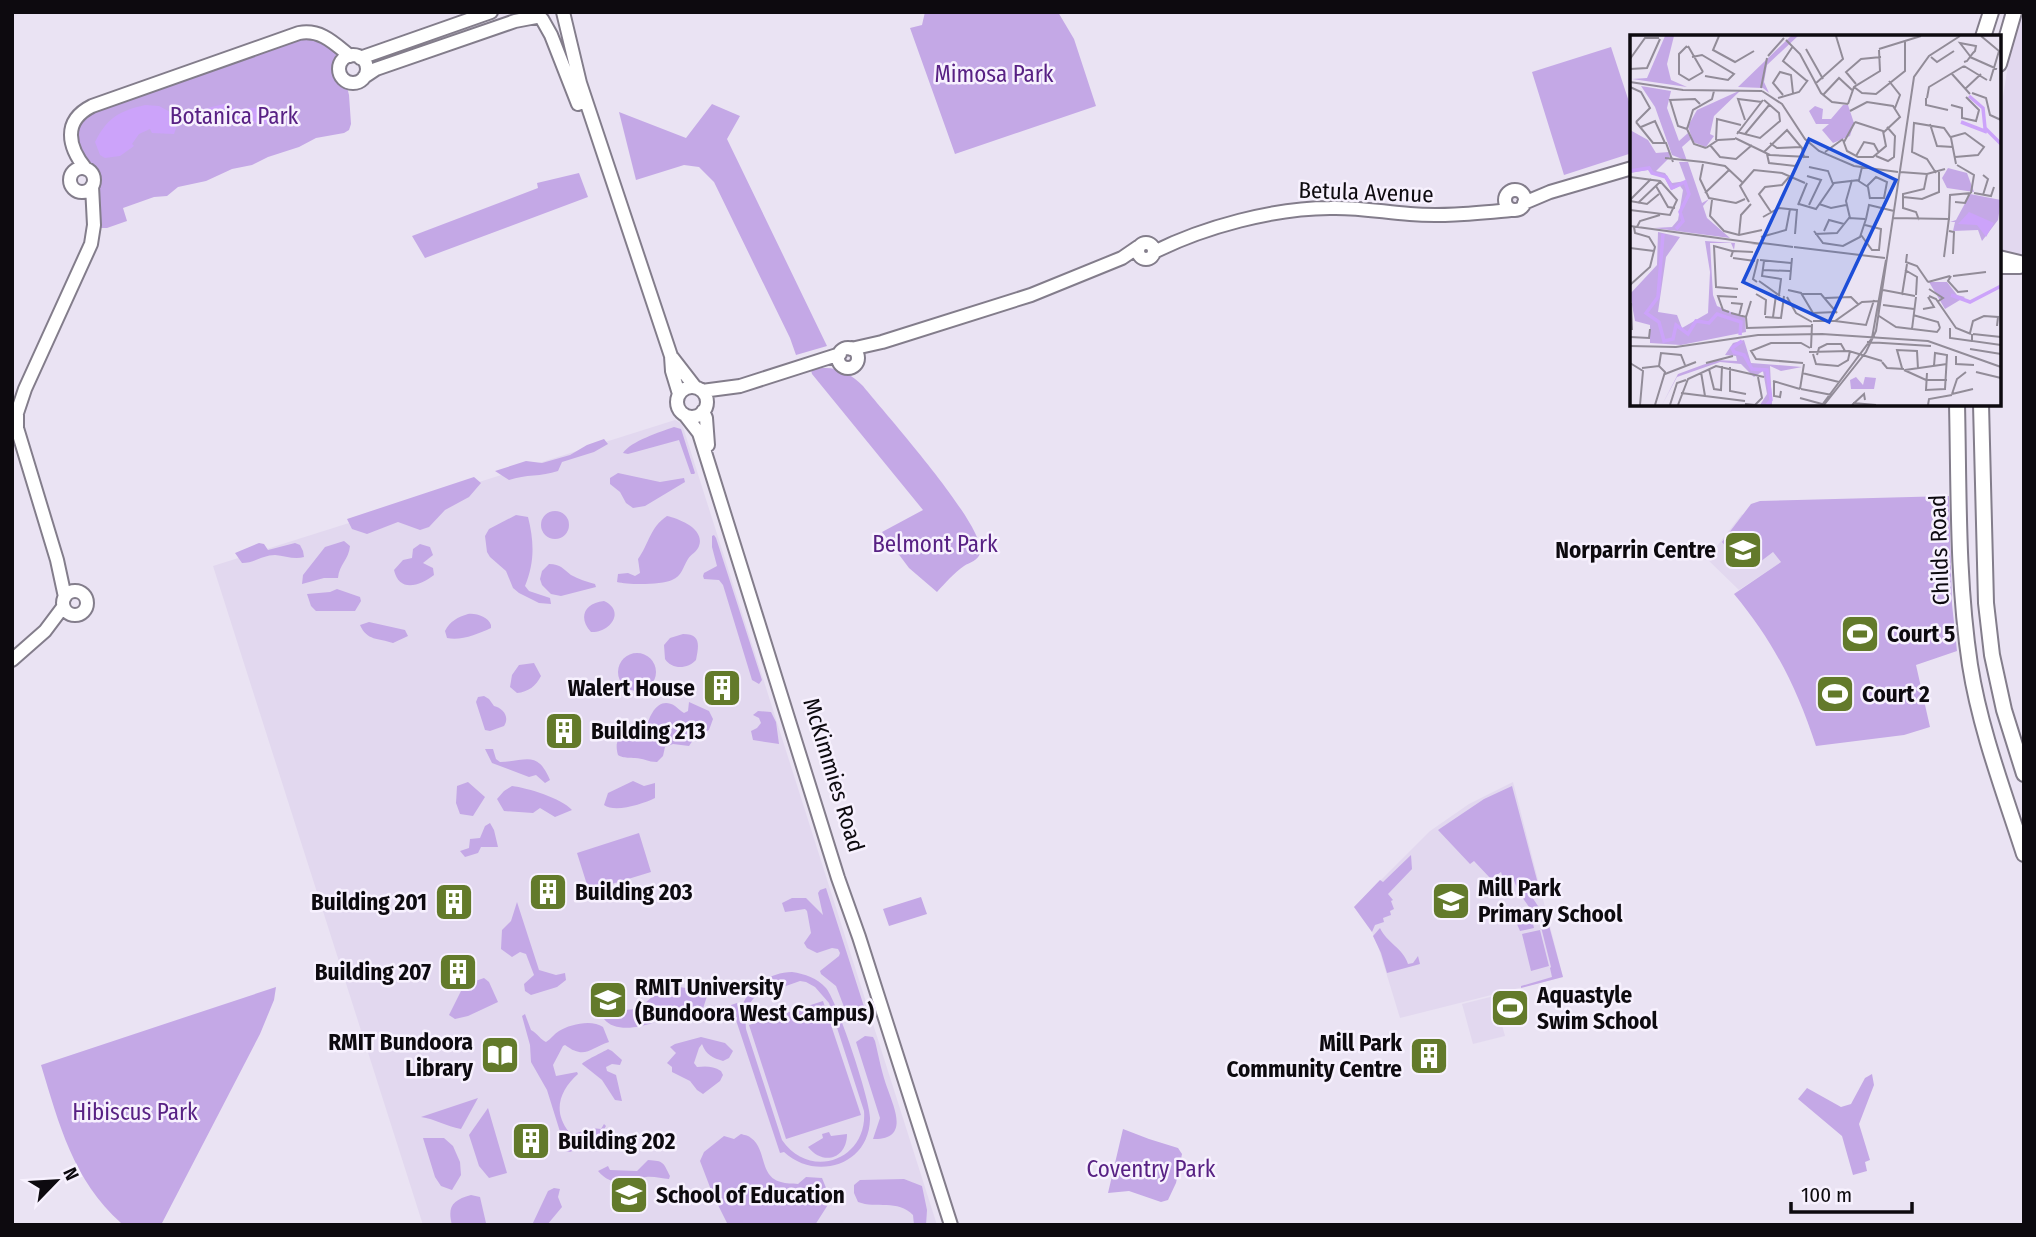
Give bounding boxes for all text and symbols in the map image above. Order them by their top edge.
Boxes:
inset map [1630,35,2001,406]
park label: Mimosa Park [934,60,1054,88]
park label: Botanica Park [170,102,298,130]
street label: Betula Avenue [1298,176,1434,208]
street label: Childs Road [1923,494,1955,606]
school or university icon: Norparrin Centre [1722,529,1764,571]
park label: Belmont Park [872,530,998,558]
place label: Norparrin Centre [1555,536,1716,564]
sports icon: Court 5 [1839,613,1881,655]
place label: Court 5 [1887,620,1955,648]
building icon: Walert House [701,667,743,709]
sports icon: Court 2 [1814,673,1856,715]
place label: Walert House [568,674,695,702]
place label: Court 2 [1862,680,1930,708]
street label: McKimmies Road [797,695,871,855]
building icon: Building 213 [543,710,585,752]
place label: Building 213 [591,717,706,745]
building icon: Building 203 [527,871,569,913]
place label: Mill Park Primary School [1478,874,1623,928]
place label: Building 203 [575,878,693,906]
school or university icon: Mill Park Primary School [1430,880,1472,922]
building icon: Building 201 [433,881,475,923]
place label: Building 201 [311,888,427,916]
building icon: Building 207 [437,951,479,993]
place label: Building 207 [315,958,431,986]
place label: RMIT University (Bundoora West Campus) [635,973,874,1027]
school or university icon: RMIT University (Bundoora West Campus) [587,979,629,1021]
place label: Aquastyle Swim School [1536,981,1659,1035]
sports icon: Aquastyle Swim School [1489,987,1531,1029]
place label: RMIT Bundoora Library [328,1028,474,1082]
place label: Mill Park Community Centre [1226,1029,1402,1083]
library icon: RMIT Bundoora Library [479,1034,521,1076]
building icon: Mill Park Community Centre [1408,1035,1450,1077]
park label: Hibiscus Park [72,1098,198,1126]
building icon: Building 202 [510,1120,552,1162]
place label: Building 202 [558,1127,676,1155]
north arrow [21,1146,91,1216]
park label: Coventry Park [1087,1155,1216,1183]
text: N [58,1164,84,1184]
scale bar [1791,1170,1912,1214]
school or university icon: School of Education [608,1174,650,1216]
place label: School of Education [656,1181,845,1209]
text: 100 m [1801,1182,1852,1208]

